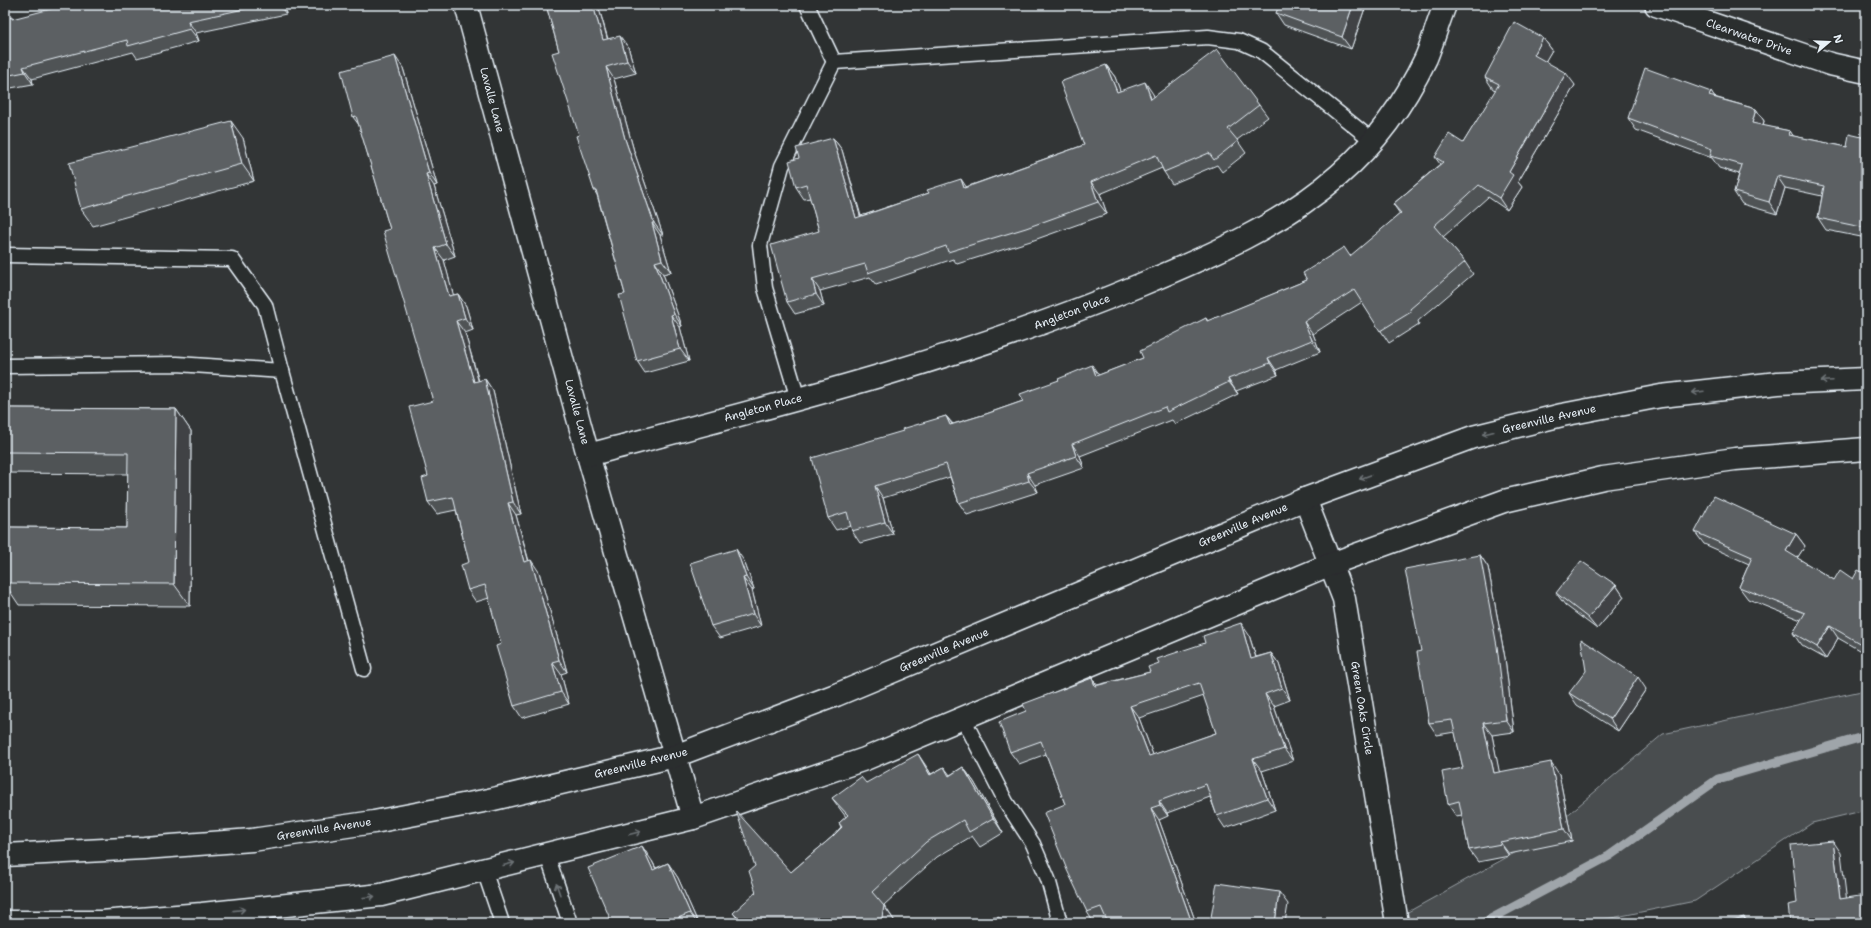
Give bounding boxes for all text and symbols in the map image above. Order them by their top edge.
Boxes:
street label: Clearwater Drive [1704,15,1794,59]
north arrow [1809,22,1849,62]
text: N [1829,32,1847,46]
street label: Lavalle Lane [476,66,508,134]
street label: Angleton Place [1032,291,1112,333]
one-way arrow [1821,377,1834,384]
street label: Lavalle Lane [561,378,593,446]
one-way arrow [1692,388,1705,396]
street label: Angleton Place [722,390,804,426]
street label: Greenville Avenue [1501,401,1597,437]
one-way arrow [1482,430,1495,437]
one-way arrow [1360,473,1372,481]
street label: Greenville Avenue [1196,499,1290,551]
street label: Greenville Avenue [897,624,991,676]
street label: Green Oaks Circle [1347,660,1377,756]
street label: Greenville Avenue [593,744,689,782]
street label: Greenville Avenue [275,814,373,844]
one-way arrow [628,828,641,836]
one-way arrow [502,860,515,867]
one-way arrow [554,883,561,896]
one-way arrow [362,893,375,900]
one-way arrow [233,906,246,914]

